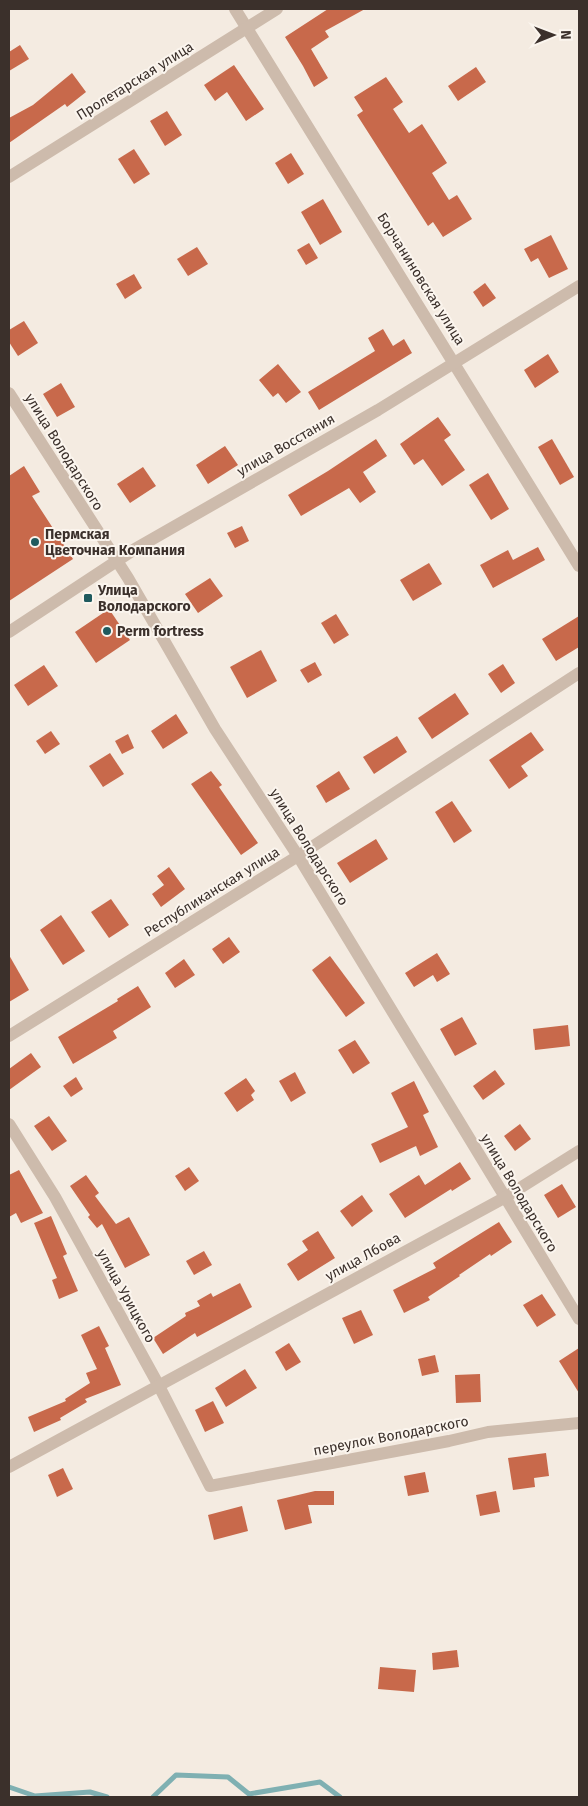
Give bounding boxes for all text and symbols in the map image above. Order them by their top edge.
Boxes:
north arrow [528,10,578,60]
text: N [557,30,574,40]
street label: Пролетарская улица [73,38,197,124]
street label: Борчаниновская улица [373,210,469,348]
street label: улица Володарского [21,390,107,514]
street label: улица Восстания [234,410,338,480]
place label: Пермская Цветочная Компания [45,526,185,559]
marker: Пермская Цветочная Компания [29,536,41,548]
place label: Улица Володарского [97,582,191,615]
marker: Улица Володарского [82,592,94,604]
place label: Perm fortress [117,623,204,640]
marker: Perm fortress [101,625,113,637]
street label: улица Володарского [266,785,352,909]
street label: Республиканская улица [141,843,283,941]
street label: улица Володарского [477,1131,561,1255]
street label: улица Лбова [322,1229,404,1285]
street label: улица Урицкого [93,1246,159,1346]
street label: переулок Володарского [312,1413,470,1459]

